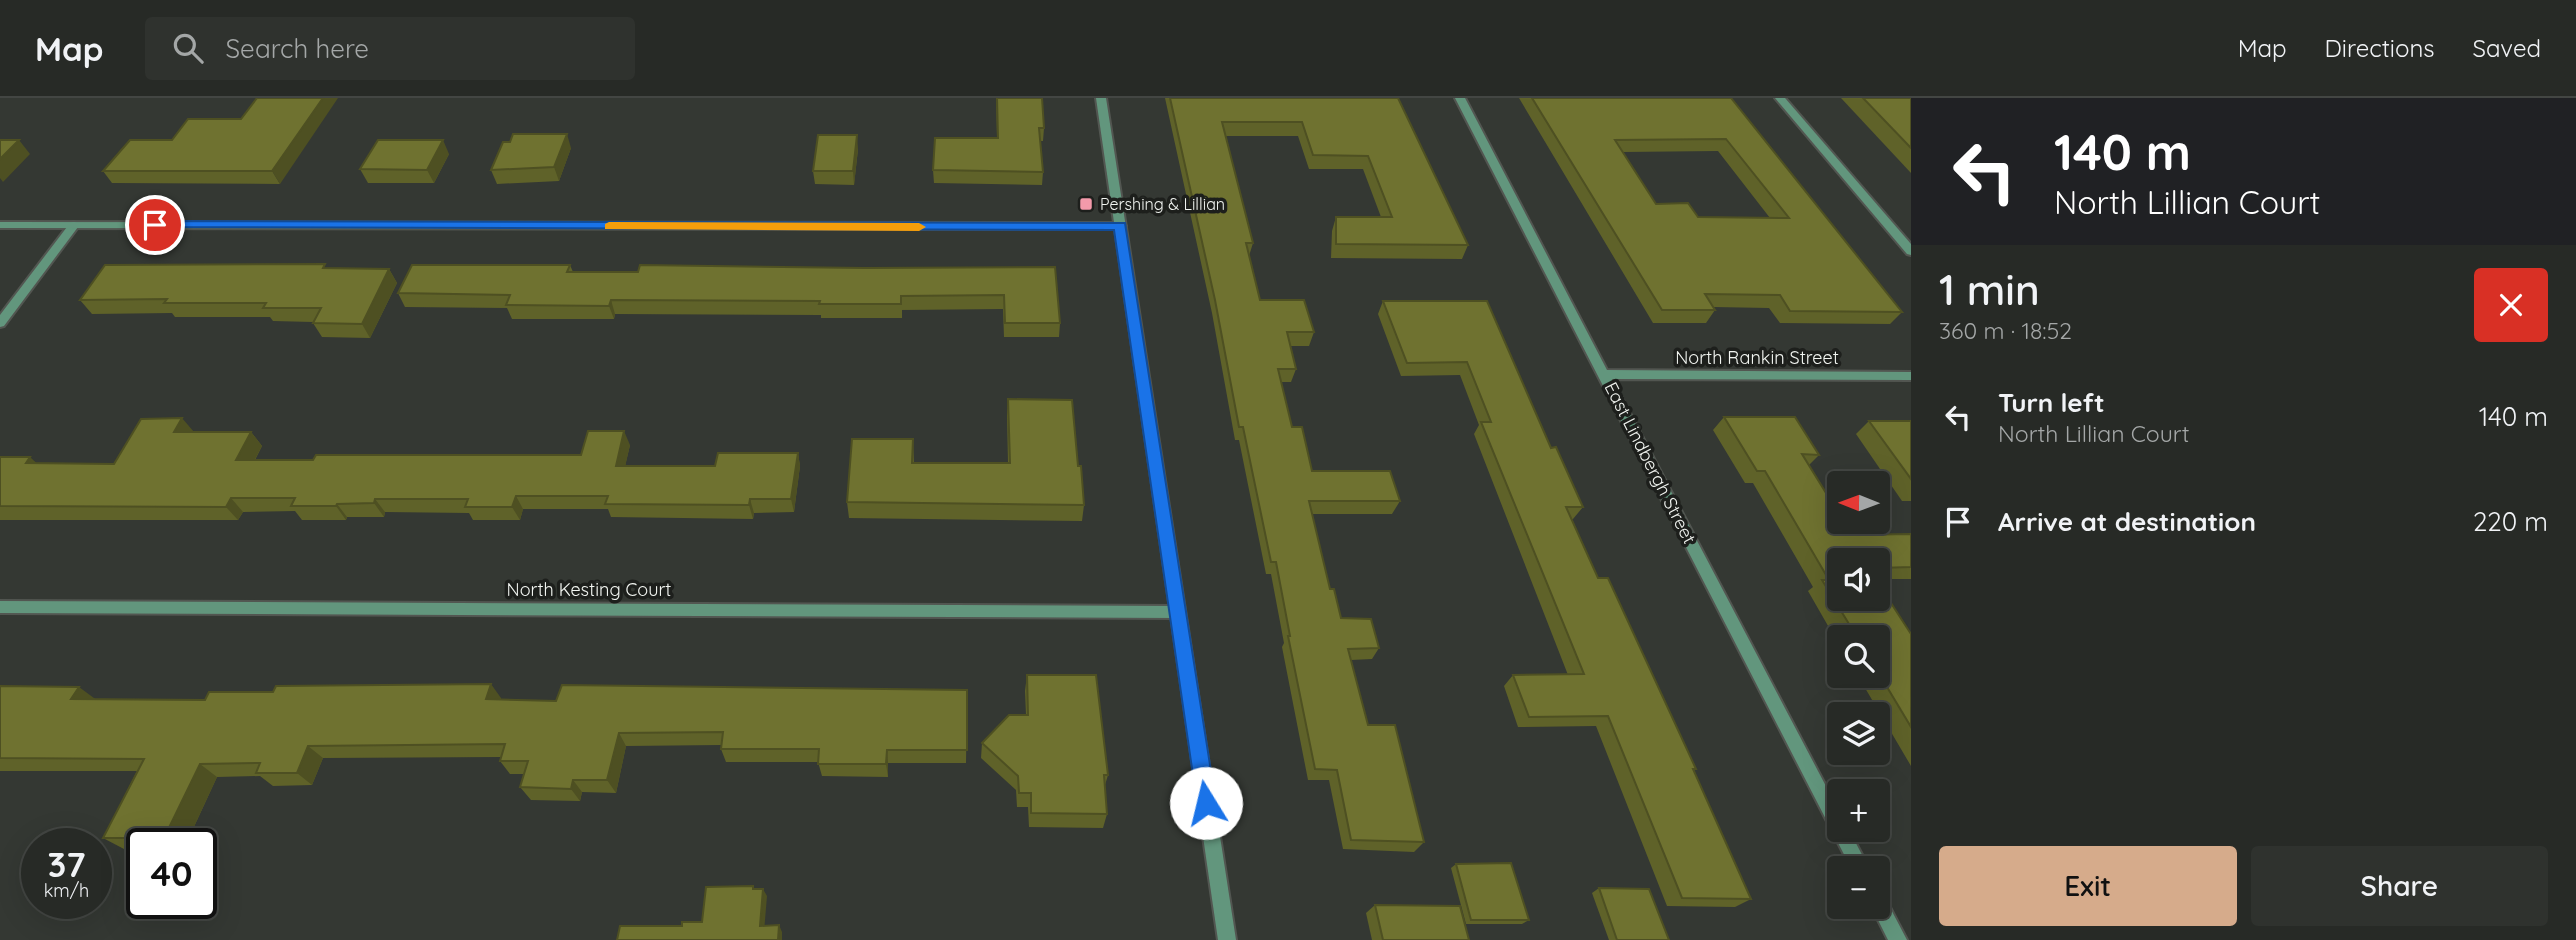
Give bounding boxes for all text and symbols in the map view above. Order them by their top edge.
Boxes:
search box [145,17,635,80]
text: Map [35,28,103,69]
icon: search [169,29,207,67]
text: Search here [225,32,369,65]
text: Map [2238,33,2287,63]
text: Directions [2325,33,2435,63]
text: Saved [2473,33,2541,63]
text: 140 m [2054,121,2191,182]
icon: left [1939,126,2030,217]
text: North Lillian Court [2054,182,2320,222]
place label: Pershing & Lillian [1100,194,1225,214]
pin [125,195,185,255]
marker: Pershing & Lillian [1078,196,1094,212]
icon: arrive [136,206,174,244]
text: 1 min [1939,263,2040,316]
button: close [2474,268,2548,342]
text: 360 m · 18:52 [1939,316,2072,345]
street label: North Rankin Street [1675,346,1839,369]
street label: East Lindbergh Street [1600,378,1701,548]
text: Turn left [1998,386,2105,419]
icon: left [1939,398,1977,436]
text: 140 m [2479,400,2548,433]
text: North Lillian Court [1998,419,2189,448]
north arrow [1827,471,1890,534]
map controls [1827,471,1890,919]
icon: arrive [1939,503,1977,541]
text: Arrive at destination [1998,505,2256,538]
text: 220 m [2473,505,2548,538]
button: sound [1827,548,1890,611]
street label: North Kesting Court [507,578,671,601]
button: search [1827,625,1890,688]
button: layers [1827,702,1890,765]
position arrow [1169,766,1243,840]
button: + [1827,779,1890,842]
speed limit sign: 40 [126,828,217,919]
text: 37 [47,842,86,886]
button: Exit [1939,846,2237,926]
button: Share [2251,846,2548,926]
button: − [1827,856,1890,919]
text: km/h [44,879,89,902]

